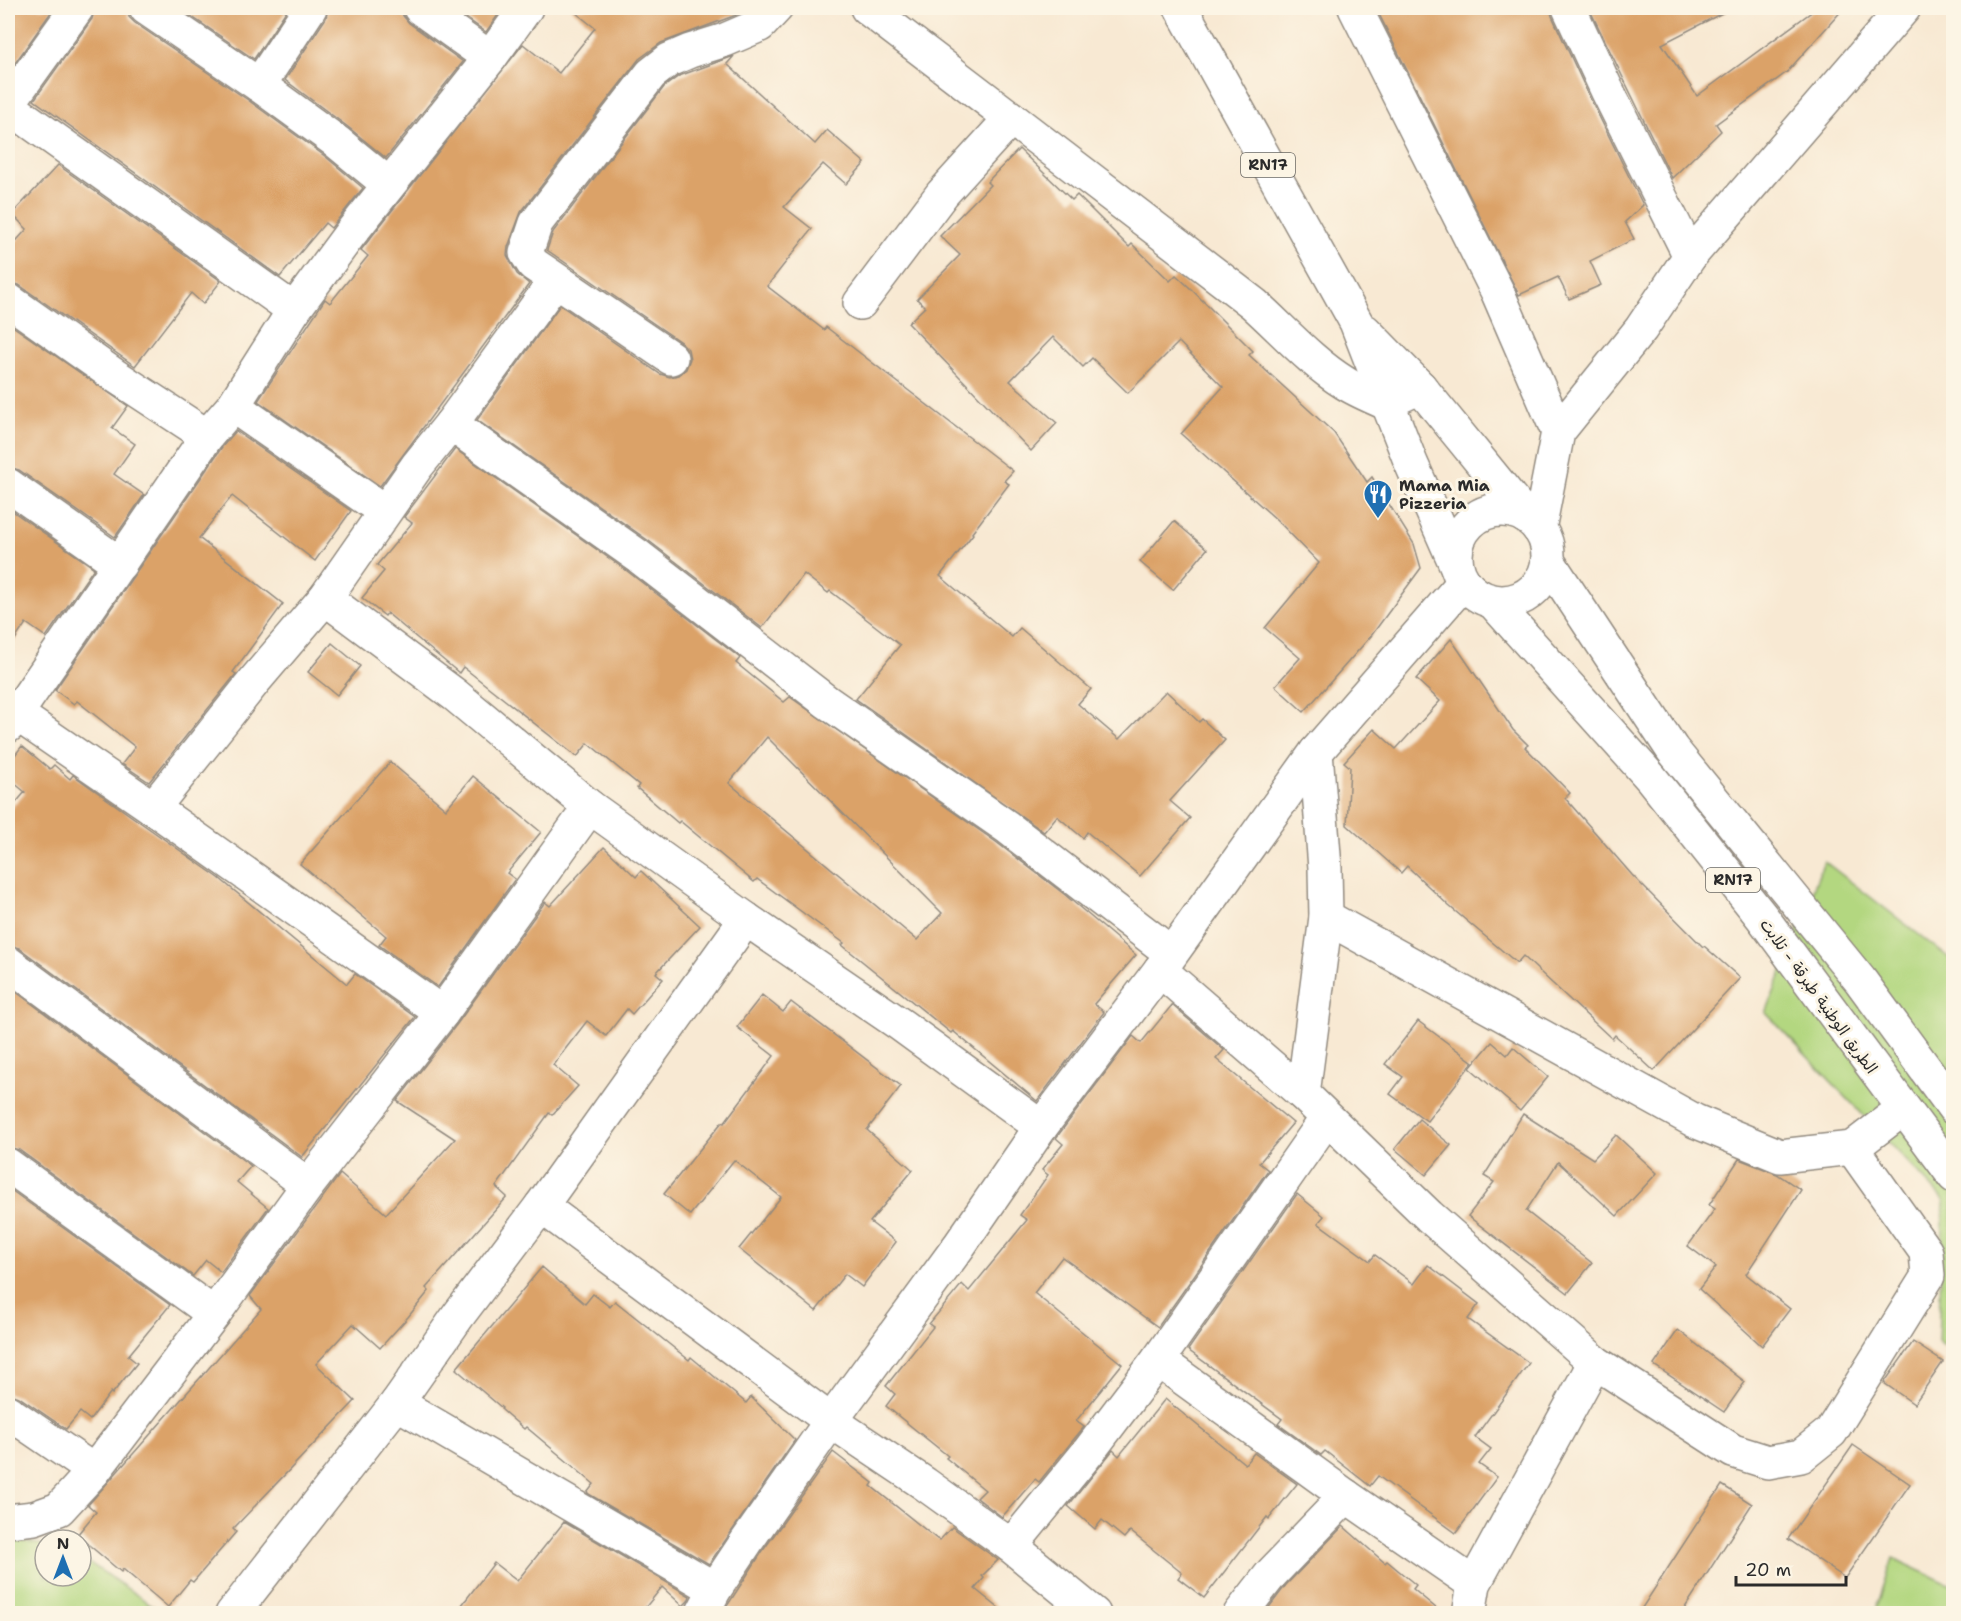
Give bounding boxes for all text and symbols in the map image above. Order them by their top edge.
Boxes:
road number: RN17 [1241,153,1295,177]
place label: Mama Mia Pizzeria [1399,475,1490,514]
restaurant icon: Mama Mia Pizzeria [1362,478,1394,520]
road number: RN17 [1706,868,1760,892]
street label: الطريق الوطنية طبرقة - تلابت [1755,915,1882,1078]
north arrow [33,1528,93,1588]
text: N [57,1533,69,1554]
scale bar [1736,1549,1846,1587]
text: 20 m [1745,1558,1791,1582]

